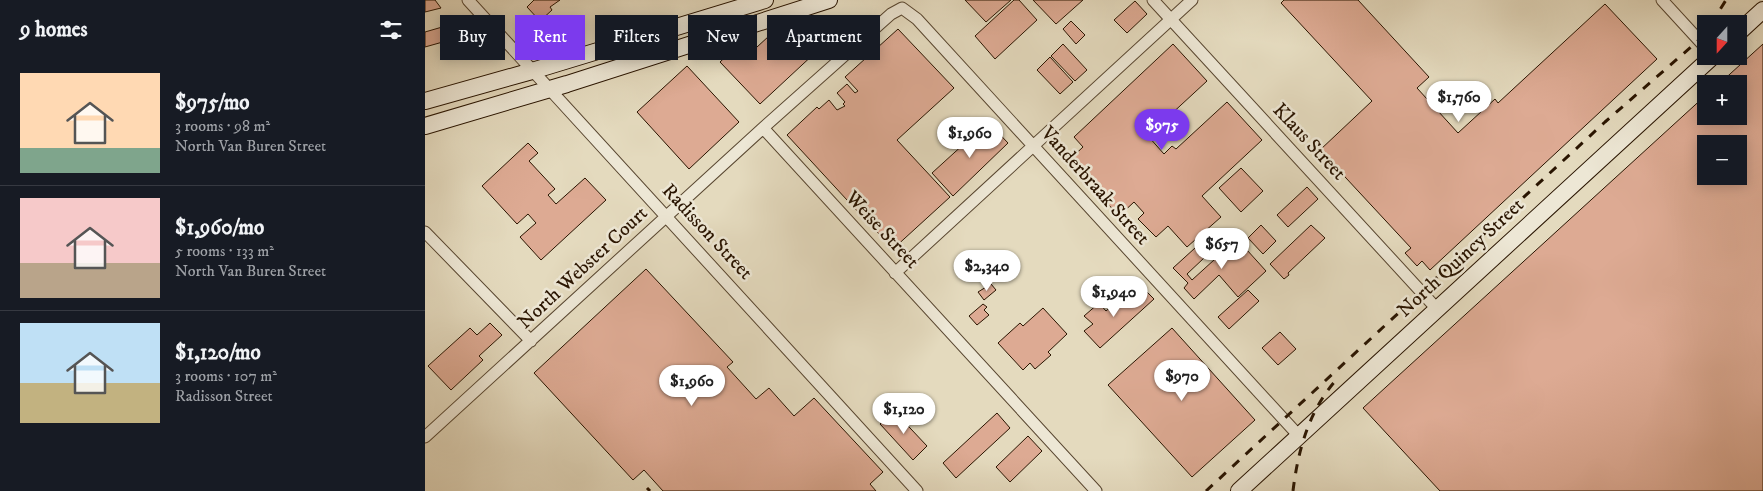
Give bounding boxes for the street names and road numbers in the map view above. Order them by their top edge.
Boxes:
street label: Klaus Street [1267,98,1351,186]
street label: Vanderbraak Street [1034,121,1155,251]
street label: Radisson Street [656,179,758,285]
street label: Weise Street [839,185,924,274]
street label: North Quincy Street [1392,193,1530,323]
street label: North Webster Court [513,201,653,335]

